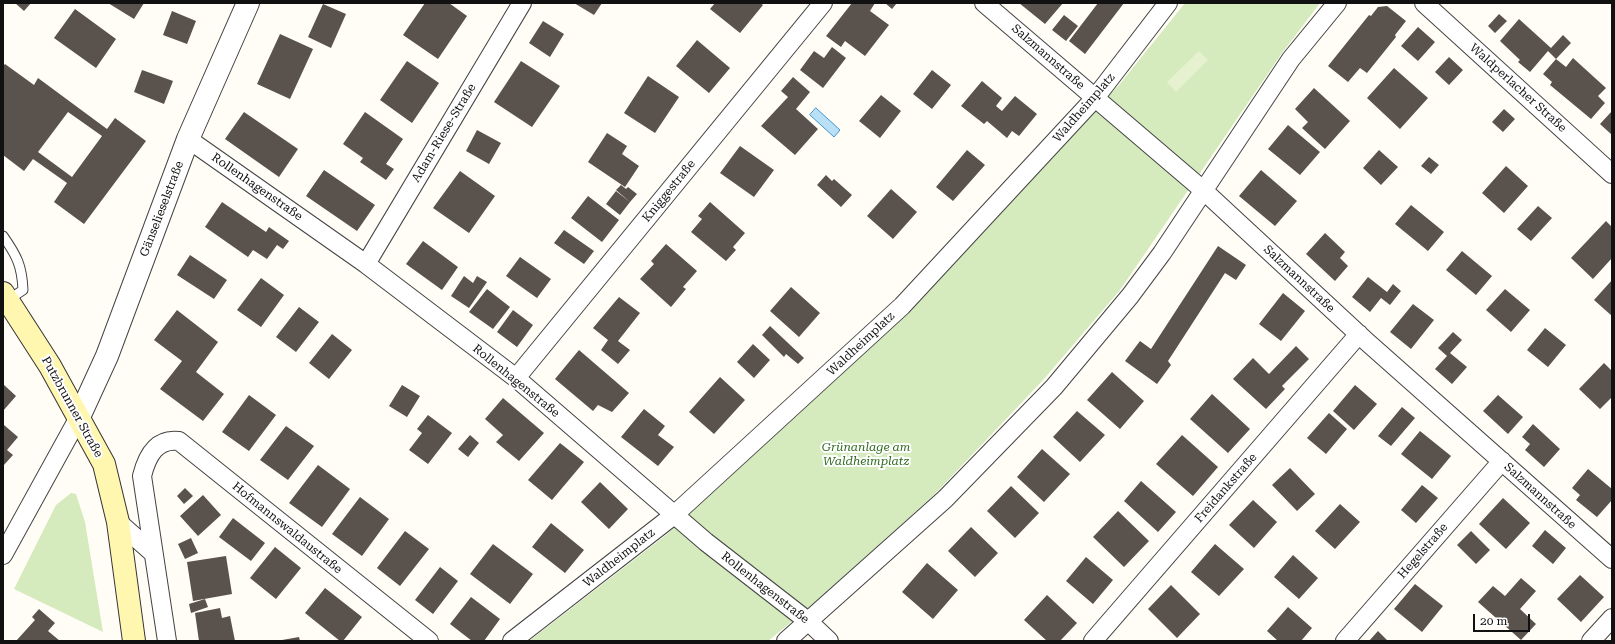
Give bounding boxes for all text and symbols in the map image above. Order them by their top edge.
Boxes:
street label: Salzmannstraße [1009,21,1087,93]
street label: Waldperlacher Straße [1467,41,1569,135]
street label: Waldheimplatz [1050,70,1118,146]
street label: Adam-Riese-Straße [409,81,479,185]
street label: Rollenhagenstraße [209,150,305,224]
street label: Kniggestraße [640,157,698,225]
street label: Gänselieselstraße [137,159,187,259]
street label: Salzmannstraße [1260,242,1338,316]
street label: Waldheimplatz [824,309,898,379]
street label: Rollenhagenstraße [470,341,562,421]
street label: Putzbrunner Straße [38,354,106,460]
park label: Grünanlage am Waldheimplatz [822,440,910,468]
street label: Freidankstraße [1192,450,1260,526]
street label: Salzmannstraße [1501,460,1579,532]
street label: Hofmannswaldaustraße [229,479,345,577]
street label: Hegelstraße [1395,520,1451,582]
street label: Waldheimplatz [580,526,658,590]
street label: Rollenhagenstraße [718,549,812,627]
scale bar [1475,606,1532,632]
text: 20 m [1480,614,1507,628]

